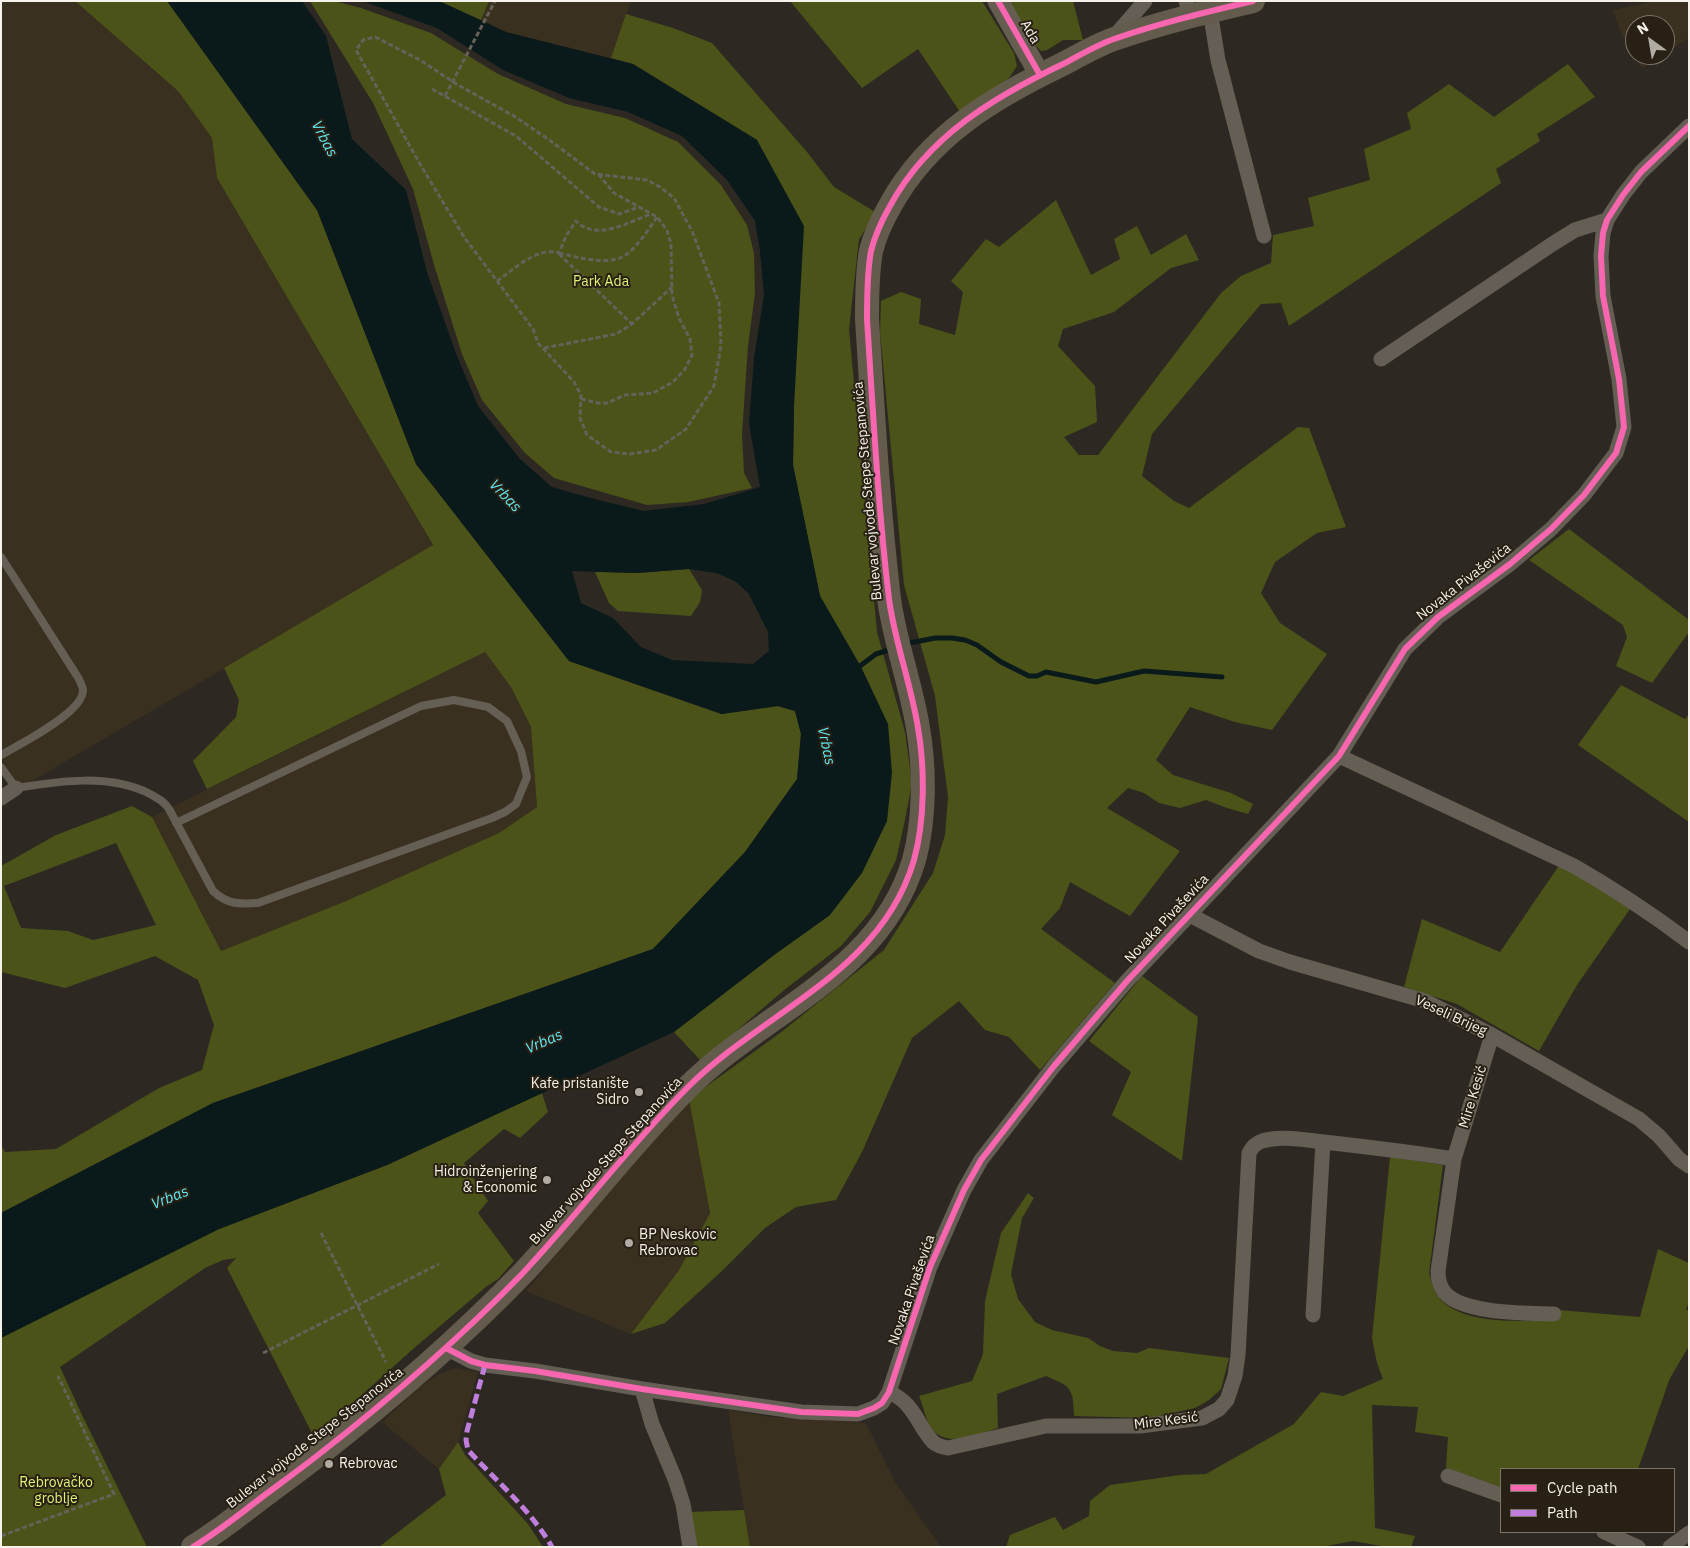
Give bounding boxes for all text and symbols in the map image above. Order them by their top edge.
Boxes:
north arrow [1625,15,1675,65]
street label: Ada [1017,17,1043,47]
text: N [1634,18,1652,38]
water label: Vrbas [307,118,341,160]
park label: Park Ada [573,274,629,290]
street label: Bulevar vojvode Stepe Stepanovića [850,381,886,601]
water label: Vrbas [485,476,525,516]
street label: Novaka Pivaševića [1413,540,1515,624]
water label: Vrbas [813,725,839,767]
street label: Novaka Pivaševića [1121,871,1213,967]
street label: Veseli Brijeg [1412,992,1490,1040]
water label: Vrbas [523,1026,565,1058]
street label: Mire Kesić [1456,1064,1490,1130]
street label: Bulevar vojvode Stepe Stepanovića [526,1074,686,1248]
place label: Kafe pristanište Sidro [531,1076,629,1108]
marker: Kafe pristanište Sidro [633,1086,645,1098]
place label: Hidroinženjering & Economic [434,1164,537,1196]
marker: Hidroinženjering & Economic [541,1174,553,1186]
water label: Vrbas [149,1182,191,1214]
place label: BP Neskovic Rebrovac [639,1227,717,1260]
street label: Novaka Pivaševića [885,1233,939,1347]
marker: BP Neskovic Rebrovac [623,1237,635,1249]
street label: Bulevar vojvode Stepe Stepanovića [223,1364,407,1512]
street label: Mire Kesić [1133,1409,1199,1433]
place label: Rebrovac [339,1456,398,1472]
marker: Rebrovac [323,1458,335,1470]
legend [1500,1468,1675,1533]
park label: Rebrovačko groblje [19,1475,93,1508]
text: Cycle path [1547,1478,1618,1497]
text: Path [1547,1503,1578,1522]

